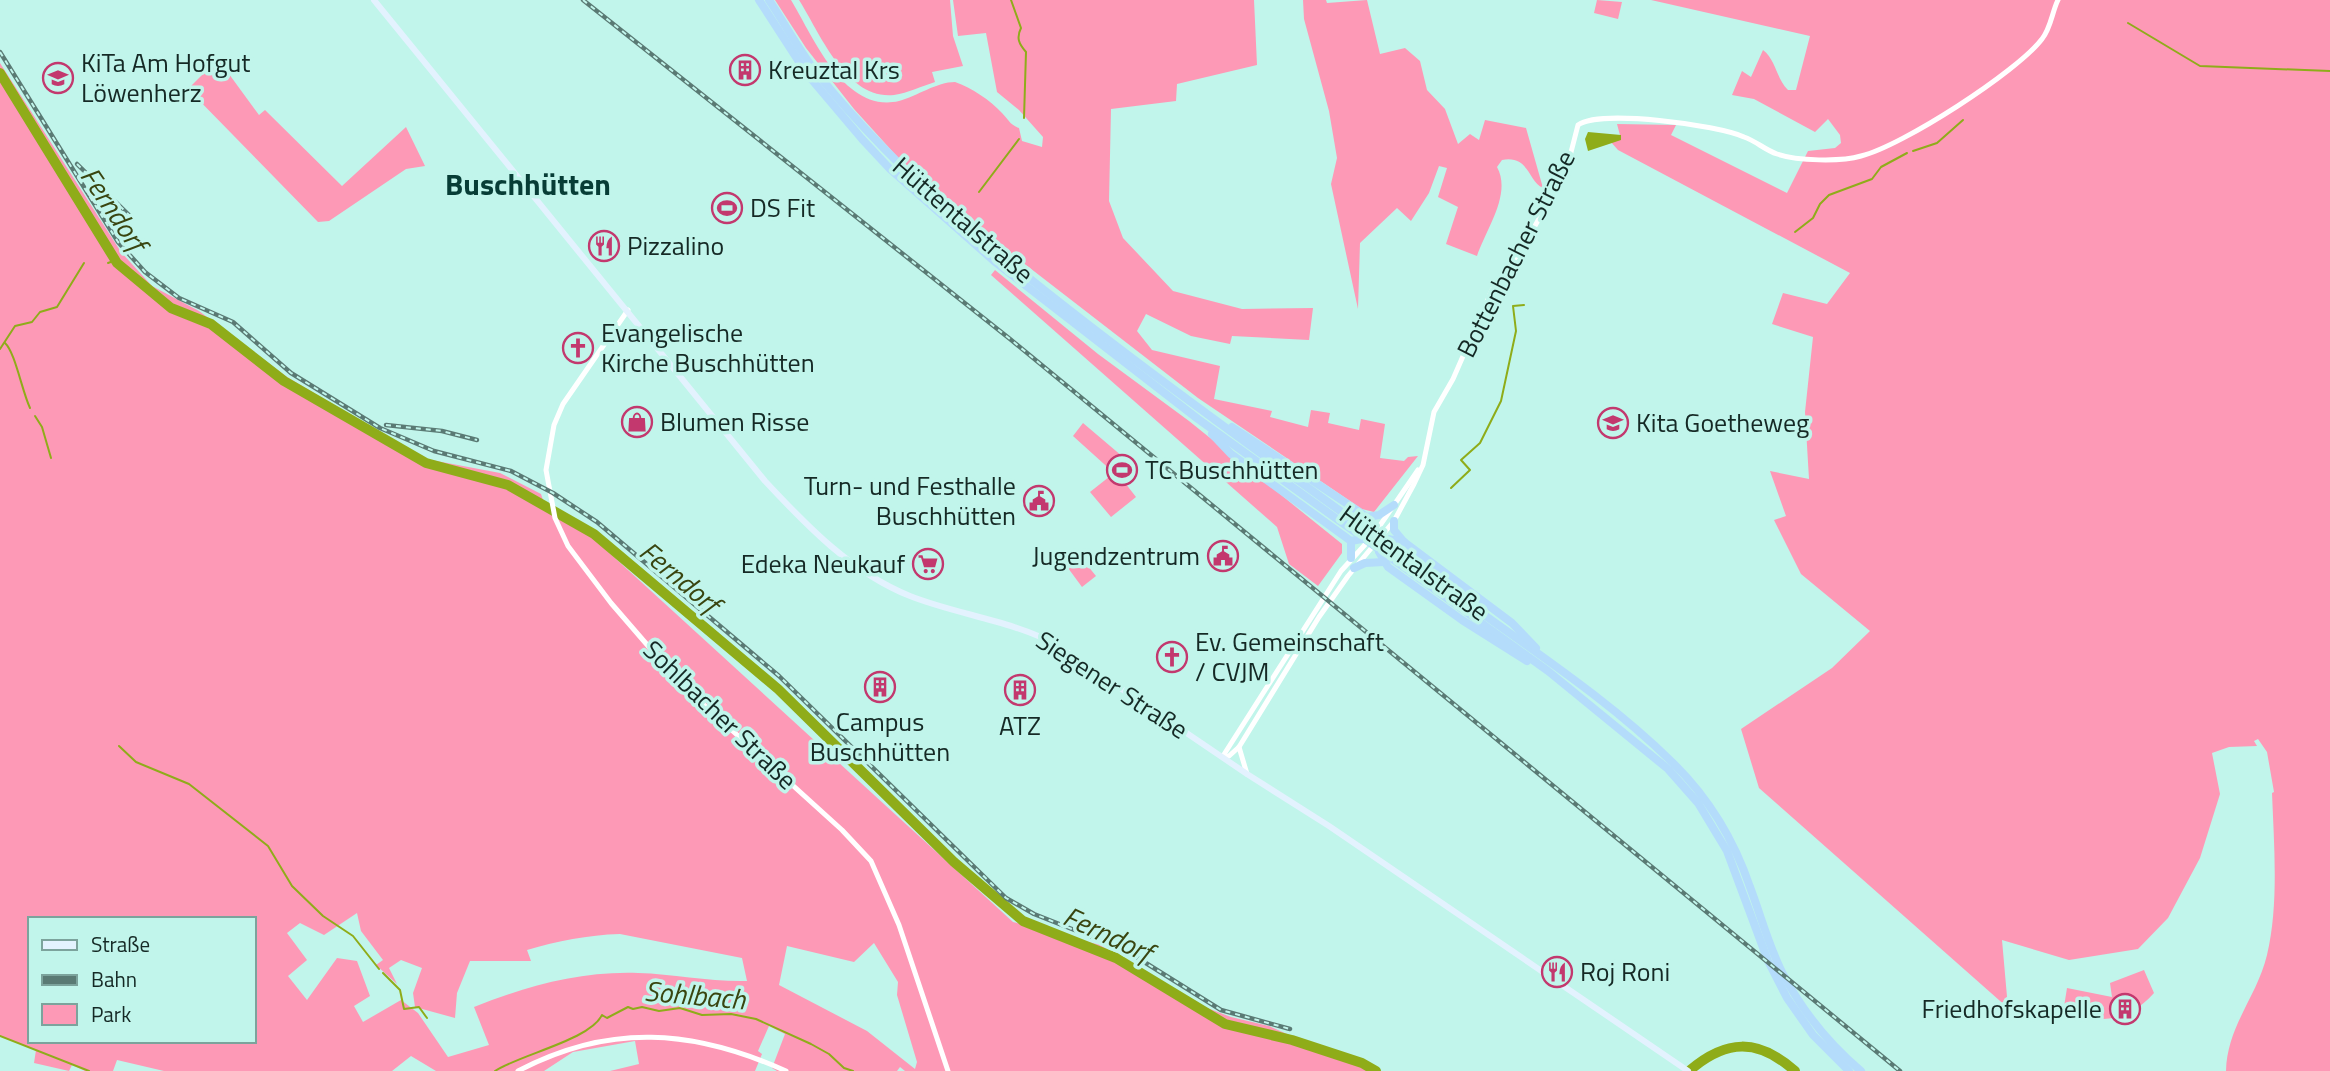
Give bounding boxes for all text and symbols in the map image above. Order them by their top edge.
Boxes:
place label: KiTa Am Hofgut Löwenherz [81,43,250,112]
place label: Kreuztal Krs [768,50,900,89]
building icon: Kreuztal Krs [728,53,762,87]
school or university icon: KiTa Am Hofgut Löwenherz [41,61,75,95]
street label: Bottenbacher Straße [1446,143,1585,364]
street label: Hüttentalstraße [884,147,1043,292]
water label: Ferndorf [70,158,161,263]
district label: Buschhütten [445,161,611,207]
place label: DS Fit [750,188,815,227]
sports icon: DS Fit [710,191,744,225]
place label: Pizzalino [627,226,724,265]
restaurant icon: Pizzalino [587,229,621,263]
place label: Evangelische Kirche Buschhütten [601,313,815,382]
church icon: Evangelische Kirche Buschhütten [561,331,595,365]
place label: Blumen Risse [660,402,809,441]
place label: Kita Goetheweg [1636,403,1809,442]
shop icon: Blumen Risse [620,405,654,439]
school or university icon: Kita Goetheweg [1596,406,1630,440]
place label: TC Buschhütten [1145,450,1319,489]
sports icon: TC Buschhütten [1105,453,1139,487]
place label: Turn- und Festhalle Buschhütten [804,466,1016,535]
public building icon: Turn- und Festhalle Buschhütten [1022,484,1056,518]
street label: Hüttentalstraße [1332,495,1497,630]
water label: Ferndorf [630,530,734,626]
place label: Jugendzentrum [1032,536,1200,575]
public building icon: Jugendzentrum [1206,539,1240,573]
place label: Edeka Neukauf [741,544,905,583]
supermarket icon: Edeka Neukauf [911,547,945,581]
street label: Siegener Straße [1029,621,1196,748]
place label: Ev. Gemeinschaft / CVJM [1195,622,1384,691]
street label: Sohlbacher Straße [635,631,806,798]
church icon: Ev. Gemeinschaft / CVJM [1155,640,1189,674]
building icon: Campus Buschhütten [863,670,897,704]
building icon: ATZ [1003,673,1037,707]
place label: Campus Buschhütten [810,702,950,771]
place label: ATZ [999,706,1041,745]
water label: Ferndorf [1056,894,1164,975]
legend [28,917,256,1043]
text: Straße [91,928,150,960]
place label: Roj Roni [1580,952,1670,991]
restaurant icon: Roj Roni [1540,955,1574,989]
text: Bahn [91,963,137,995]
water label: Sohlbach [643,969,748,1020]
place label: Friedhofskapelle [1922,989,2102,1028]
building icon: Friedhofskapelle [2108,992,2142,1026]
text: Park [91,998,131,1030]

